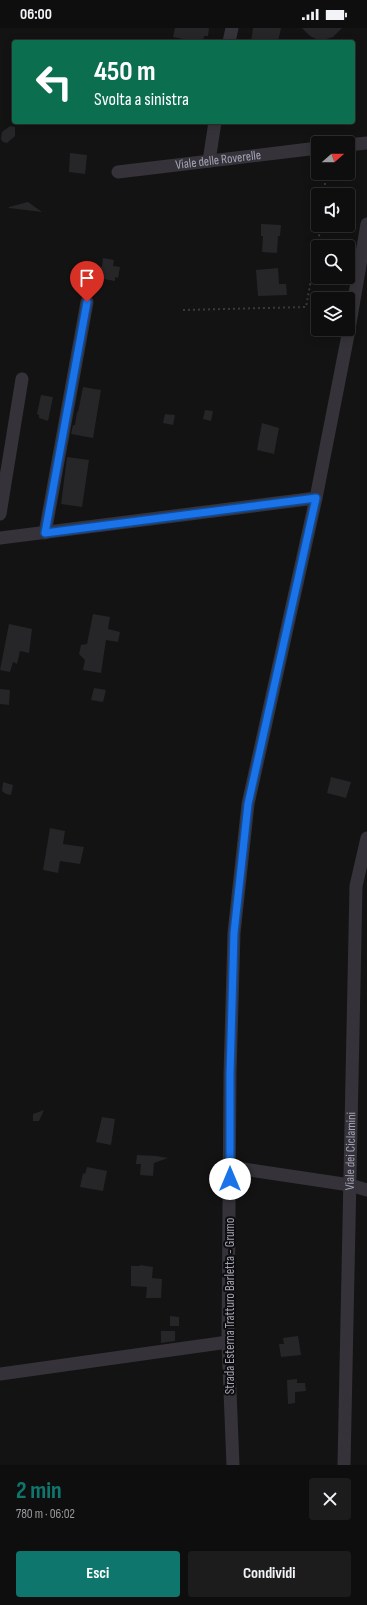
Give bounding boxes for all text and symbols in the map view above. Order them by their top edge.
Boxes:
text: 06:00 [20,5,52,24]
text: 450 m [94,55,156,88]
icon: left [28,56,80,108]
text: Svolta a sinistra [94,89,189,110]
north arrow [311,136,355,180]
map controls [311,136,355,336]
street label: Viale delle Roverelle [175,147,262,173]
button: sound [311,188,355,232]
button: search [311,240,355,284]
pin [70,261,104,302]
icon: arrive [76,267,98,289]
button: layers [311,292,355,336]
street label: Viale dei Ciclamini [342,1112,359,1190]
position arrow [209,1158,251,1200]
street label: Strada Esterna Tratturo Barletta - Grumo [222,1218,238,1394]
text: 2 min [16,1476,62,1505]
button: close [309,1478,351,1520]
text: 780 m · 06:02 [16,1506,75,1522]
button: Esci [16,1551,180,1597]
button: Condividi [188,1551,351,1597]

